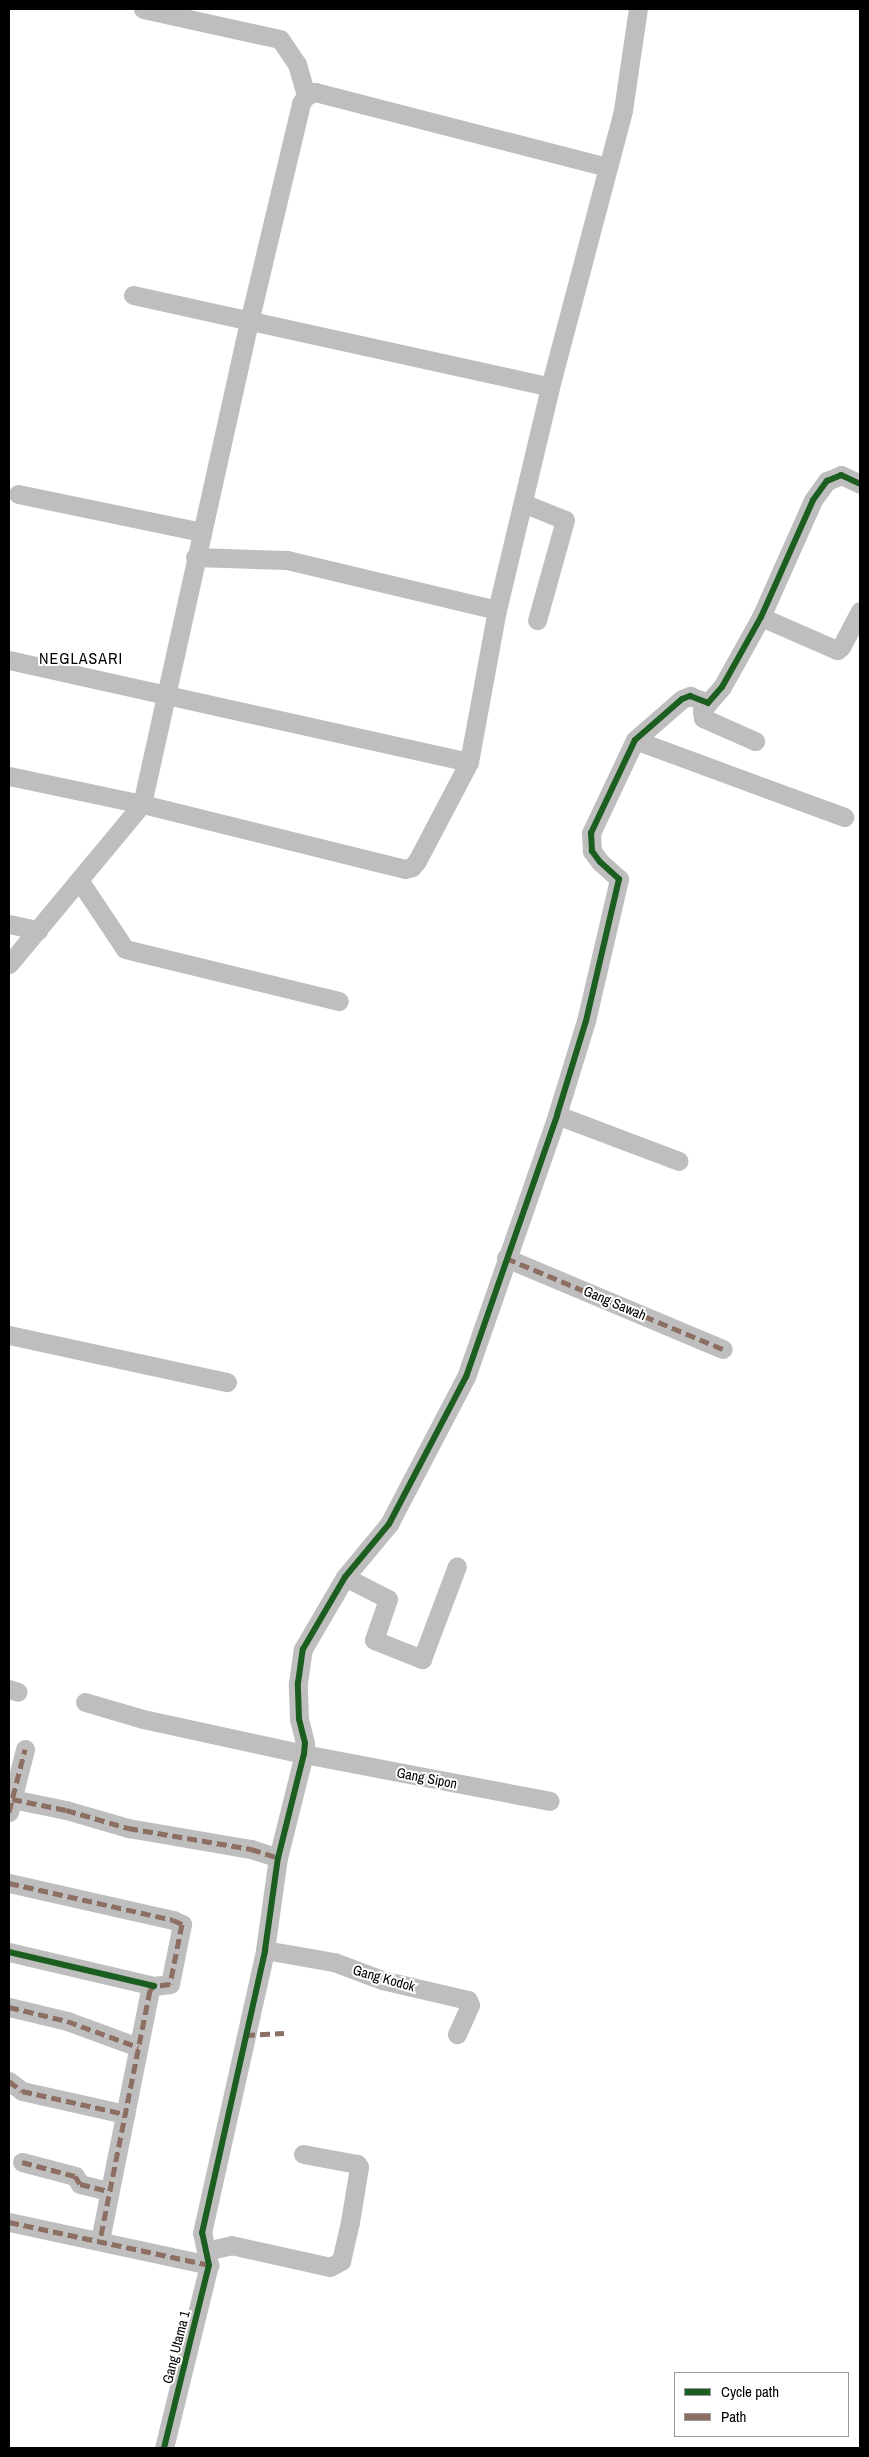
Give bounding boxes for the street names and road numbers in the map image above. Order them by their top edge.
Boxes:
street label: Gang Sawah [581,1282,649,1324]
street label: Gang Sipon [395,1764,459,1792]
street label: Gang Kodok [351,1961,417,1995]
street label: Gang Utama 1 [159,2309,193,2385]

